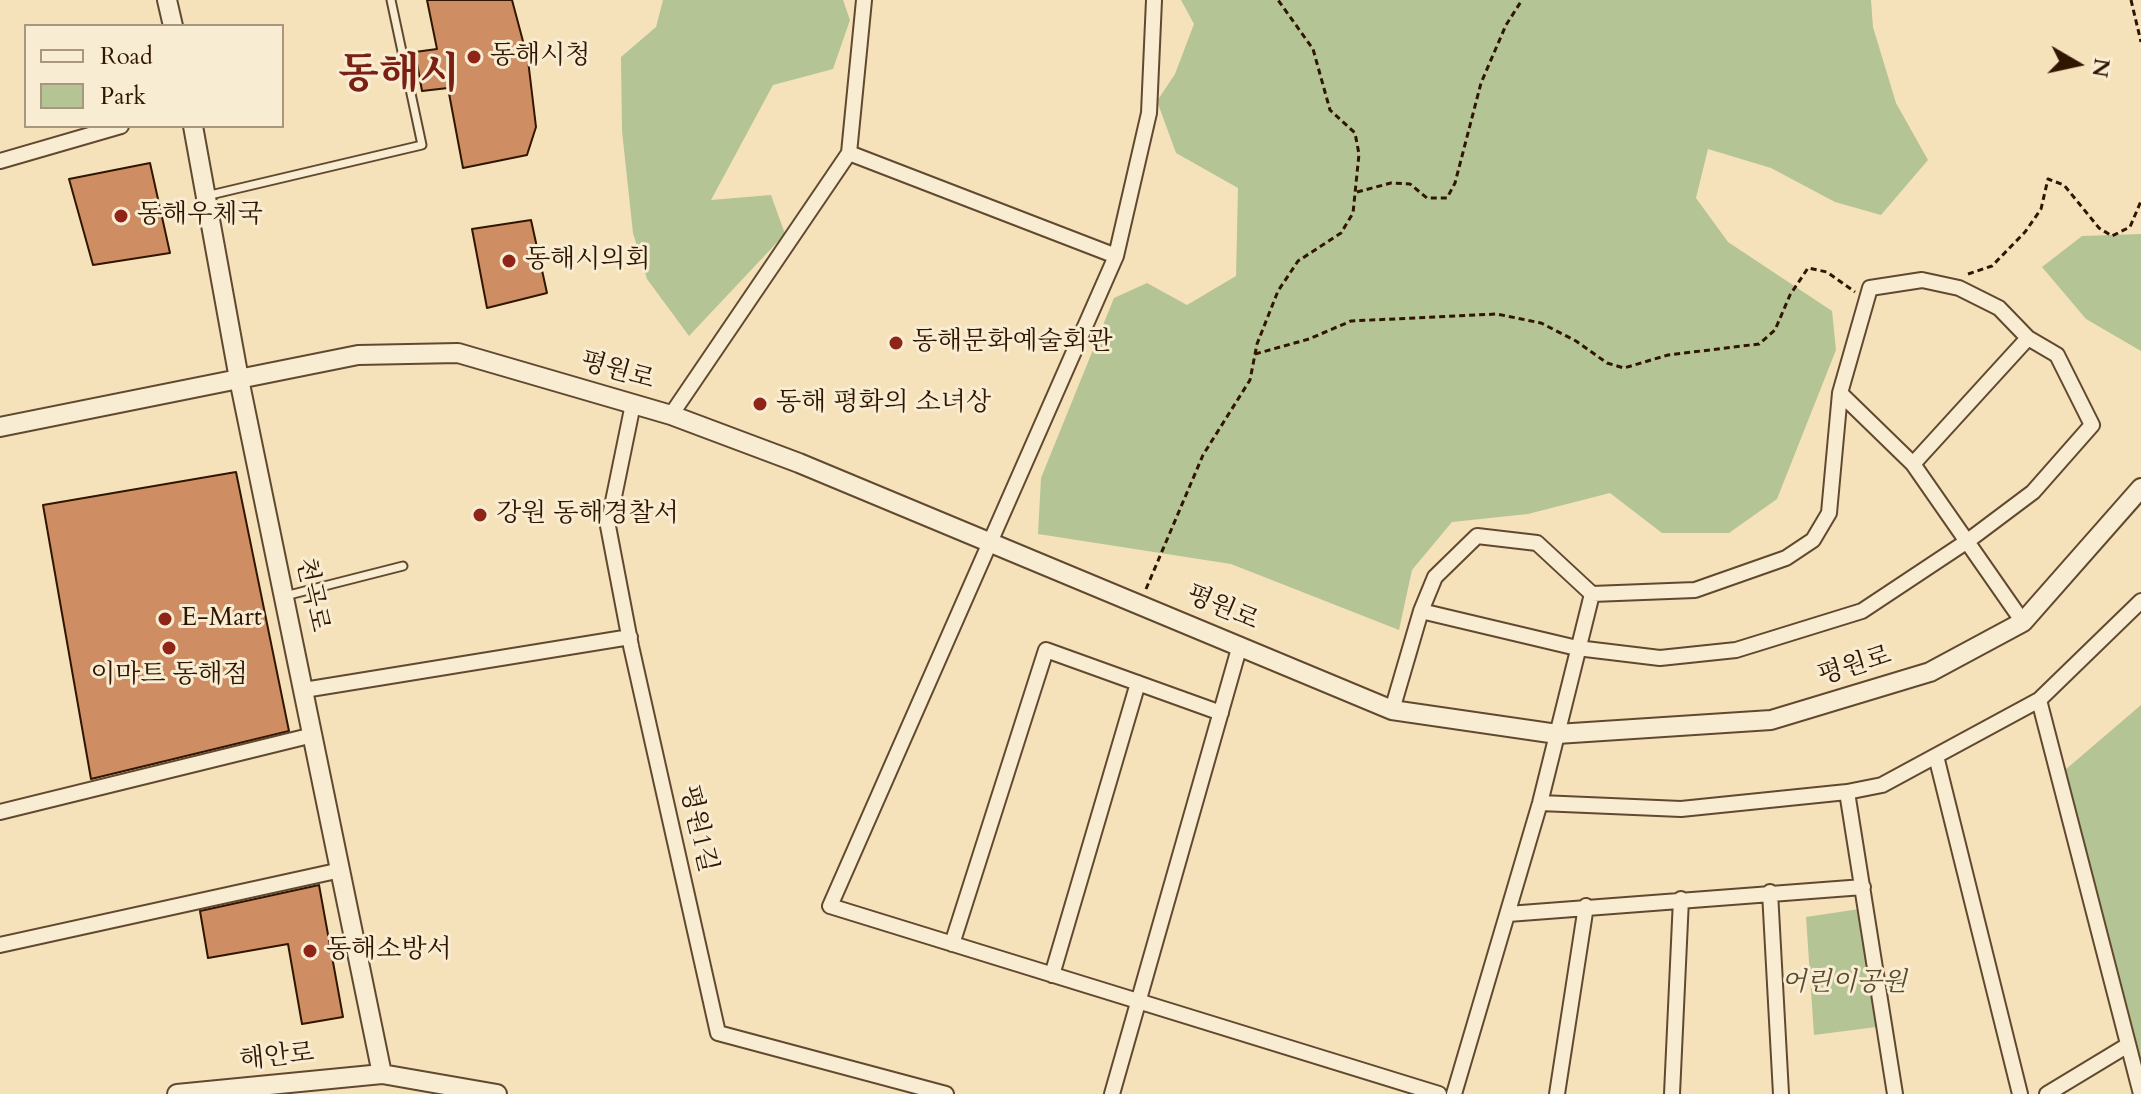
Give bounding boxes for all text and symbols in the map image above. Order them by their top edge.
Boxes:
legend [24,24,284,128]
north arrow [2037,24,2117,104]
text: Road [100,40,153,73]
place label: 동해시청 [490,41,590,73]
marker: 동해시청 [465,48,483,66]
district label: 동해시 [338,52,460,102]
text: N [2084,56,2117,80]
text: Park [100,80,146,113]
place label: 동해우체국 [137,200,263,232]
marker: 동해우체국 [112,207,130,225]
place label: 동해시의회 [525,245,651,277]
marker: 동해시의회 [500,252,518,270]
place label: 동해문화예술회관 [912,327,1113,359]
marker: 동해문화예술회관 [887,334,905,352]
street label: 평원로 [576,347,658,397]
place label: 동해 평화의 소녀상 [776,388,991,420]
marker: 동해 평화의 소녀상 [751,395,769,413]
place label: 강원 동해경찰서 [496,499,679,531]
marker: 강원 동해경찰서 [471,506,489,524]
street label: 천곡로 [288,555,334,635]
street label: 평원로 [1181,580,1263,638]
place label: E-Mart [181,603,262,635]
marker: E-Mart [156,610,174,628]
marker: 이마트 동해점 [160,639,178,657]
street label: 평원로 [1814,641,1896,693]
place label: 이마트 동해점 [90,660,248,692]
street label: 평원1길 [672,782,722,876]
place label: 동해소방서 [326,935,452,967]
marker: 동해소방서 [301,942,319,960]
park label: 어린이공원 [1781,968,1907,1000]
street label: 해안로 [238,1039,316,1077]

